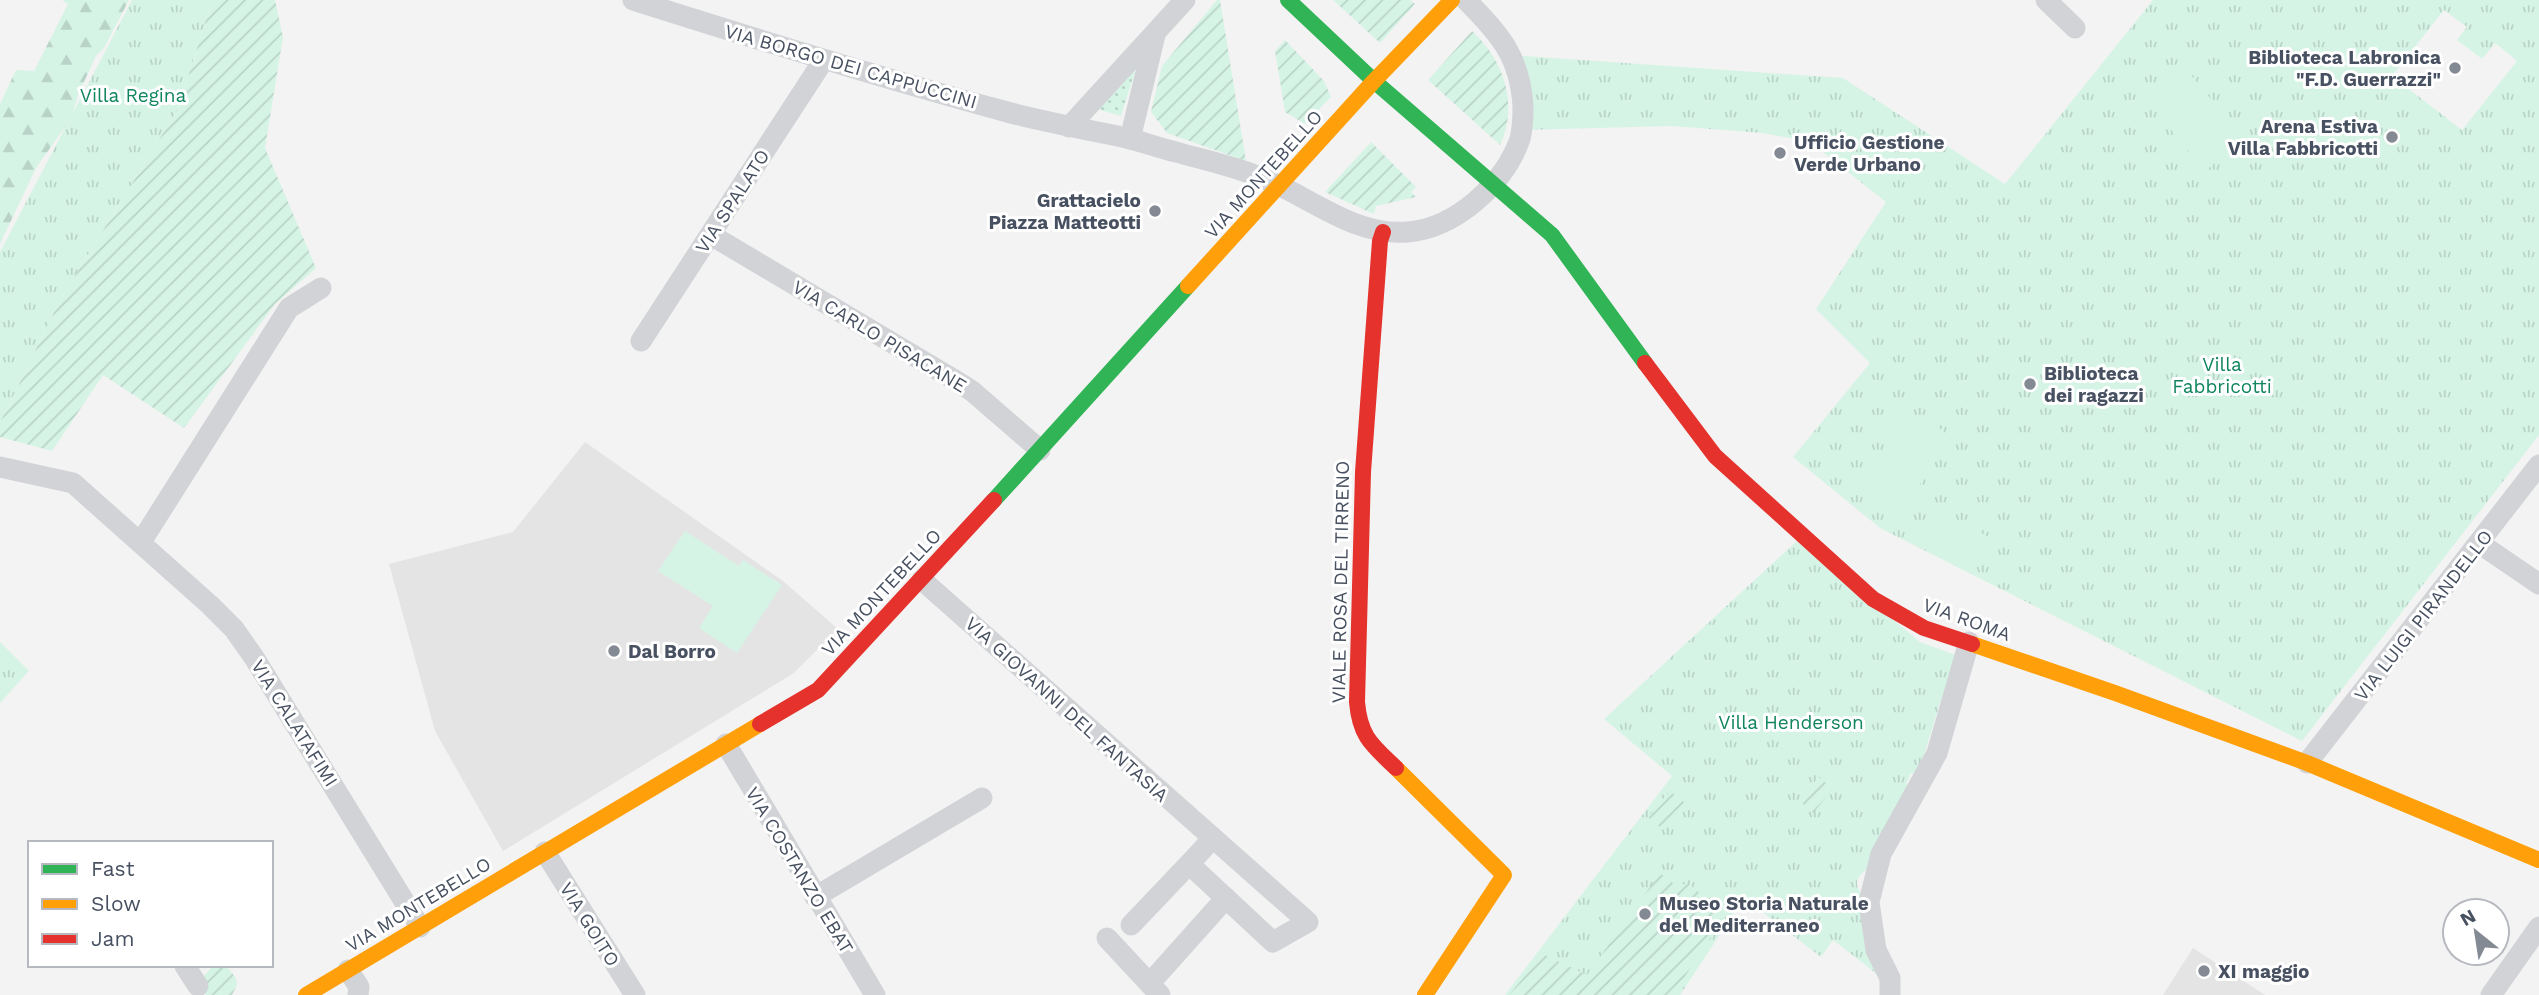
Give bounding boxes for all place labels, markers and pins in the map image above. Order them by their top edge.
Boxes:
place label: Biblioteca Labronica "F.D. Guerrazzi" [2248,46,2441,91]
marker: Biblioteca Labronica "F.D. Guerrazzi" [2447,60,2463,76]
place label: Arena Estiva Villa Fabbricotti [2228,115,2378,160]
marker: Arena Estiva Villa Fabbricotti [2384,129,2400,145]
place label: Ufficio Gestione Verde Urbano [1794,131,1945,176]
marker: Ufficio Gestione Verde Urbano [1772,145,1788,161]
place label: Grattacielo Piazza Matteotti [988,189,1141,234]
marker: Grattacielo Piazza Matteotti [1147,203,1163,219]
place label: Biblioteca dei ragazzi [2044,362,2144,407]
marker: Biblioteca dei ragazzi [2022,376,2038,392]
place label: Dal Borro [628,640,716,663]
marker: Dal Borro [606,643,622,659]
place label: Museo Storia Naturale del Mediterraneo [1659,892,1869,937]
marker: Museo Storia Naturale del Mediterraneo [1637,906,1653,922]
place label: XI maggio [2218,960,2309,983]
marker: XI maggio [2196,963,2212,979]

